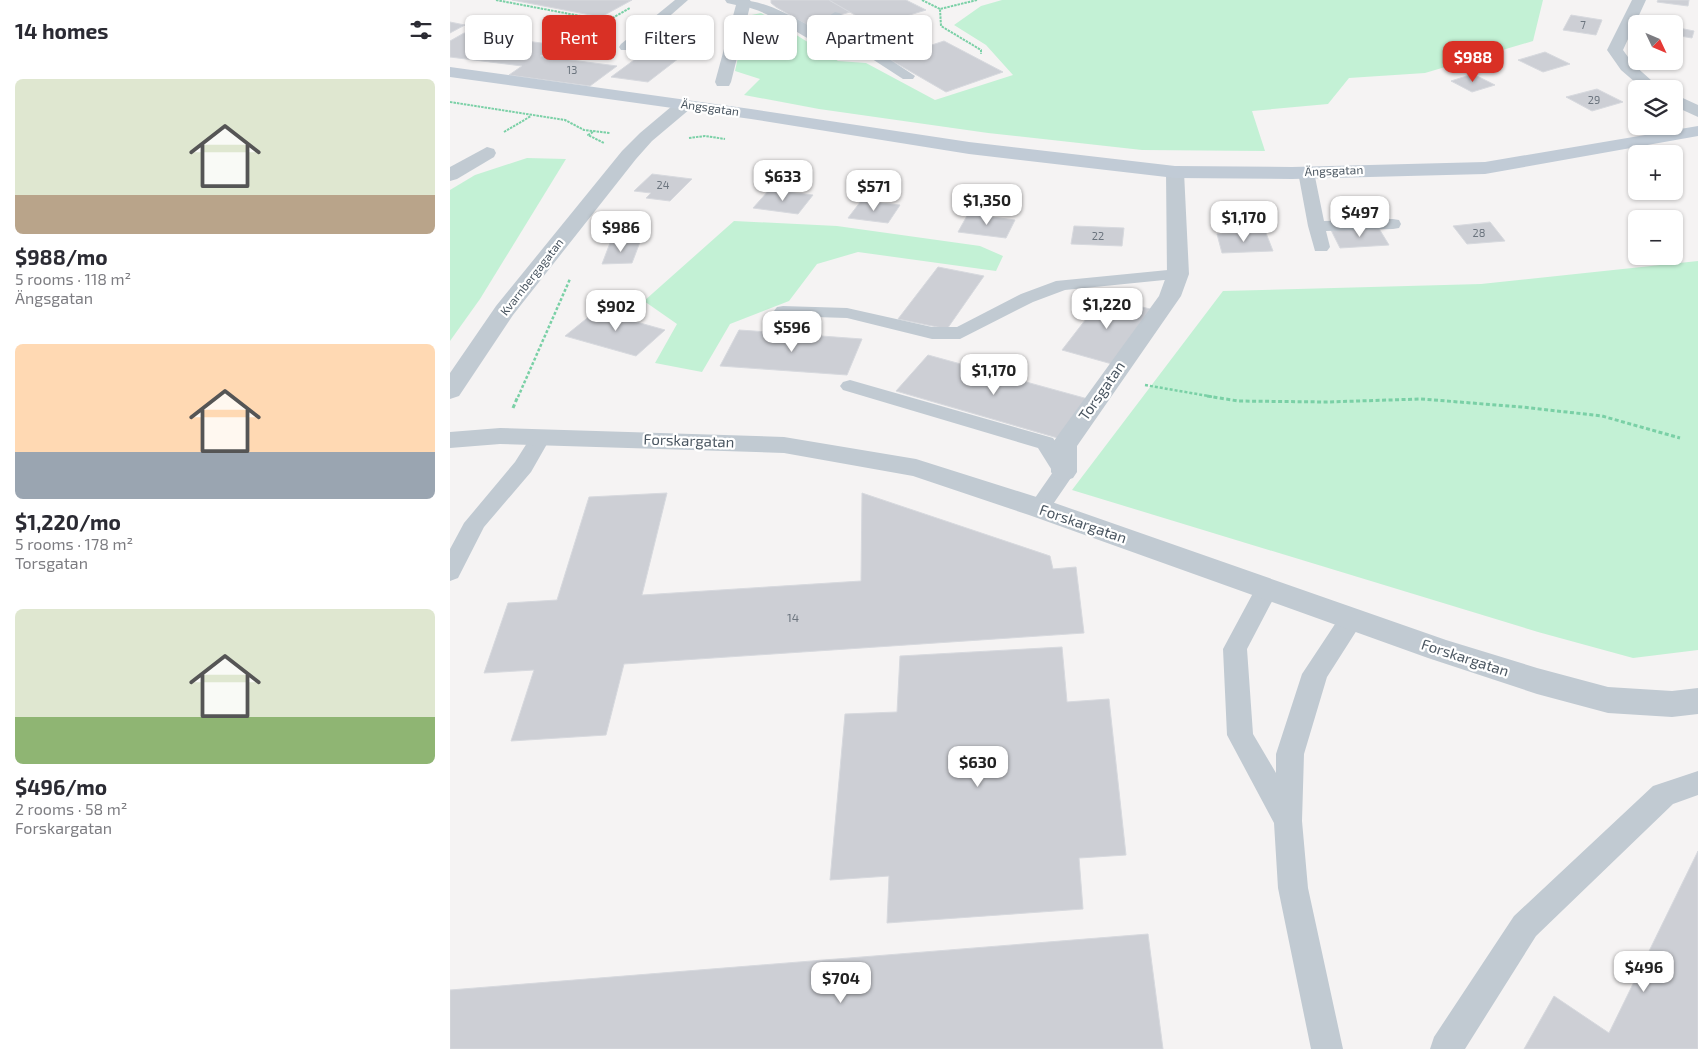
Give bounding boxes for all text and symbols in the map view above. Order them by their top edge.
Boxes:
chip: Buy [465,15,532,60]
chip: Rent [542,15,616,60]
chip: Filters [626,15,714,60]
chip: New [724,15,797,60]
chip: Apartment [807,15,932,60]
north arrow [1628,15,1682,70]
map controls [1628,15,1683,265]
icon: filters [407,16,435,44]
text: 14 homes [15,18,109,43]
house number: 7 [1580,18,1586,31]
pin: $988 [1443,41,1503,83]
text: $988 [1454,47,1492,66]
house number: 13 [567,63,577,76]
button: layers [1628,80,1683,135]
house number: 29 [1588,93,1600,106]
street label: Ängsgatan [680,96,740,118]
icon: home [180,111,270,201]
button: + [1628,145,1683,200]
pin: $633 [753,160,813,202]
street label: Ängsgatan [1304,162,1364,178]
text: $633 [765,166,801,185]
pin: $571 [844,170,904,212]
text: $571 [857,176,891,195]
house number: 24 [657,178,670,191]
pin: $1,350 [946,184,1028,226]
text: $1,350 [963,190,1011,209]
pin: $497 [1330,196,1390,238]
pin: $1,170 [1203,200,1285,243]
text: $497 [1341,202,1379,221]
text: $1,170 [1222,207,1266,226]
pin: $986 [591,210,651,253]
button: − [1628,210,1683,265]
text: $986 [602,217,640,236]
house number: 28 [1473,226,1485,239]
house number: 22 [1092,229,1104,242]
street label: Kvarnbergagatan [497,235,566,318]
text: $988/mo [15,244,108,269]
text: 5 rooms · 118 m² [15,269,131,288]
text: Ängsgatan [15,288,93,307]
pin: $1,220 [1066,288,1148,330]
pin: $902 [586,290,646,332]
text: $1,220 [1083,294,1131,313]
text: $902 [597,296,635,315]
pin: $596 [762,310,822,353]
text: $596 [774,317,811,336]
pin: $1,170 [953,354,1035,396]
street label: Torsgatan [1074,357,1128,424]
text: $1,170 [972,360,1016,379]
icon: home [180,376,270,466]
street label: Forskargatan [643,429,735,451]
street label: Forskargatan [1037,500,1129,546]
text: $1,220/mo [15,509,121,534]
text: 5 rooms · 178 m² [15,534,133,553]
text: Torsgatan [15,553,88,572]
house number: 14 [787,610,799,624]
street label: Forskargatan [1419,634,1511,680]
icon: home [180,641,270,731]
pin: $630 [948,746,1008,788]
text: $630 [959,752,997,771]
text: $496/mo [15,774,107,799]
text: 2 rooms · 58 m² [15,799,128,818]
text: Forskargatan [15,818,112,837]
pin: $496 [1614,950,1674,993]
text: $496 [1625,957,1663,976]
pin: $704 [811,962,871,1004]
text: $704 [822,968,860,987]

